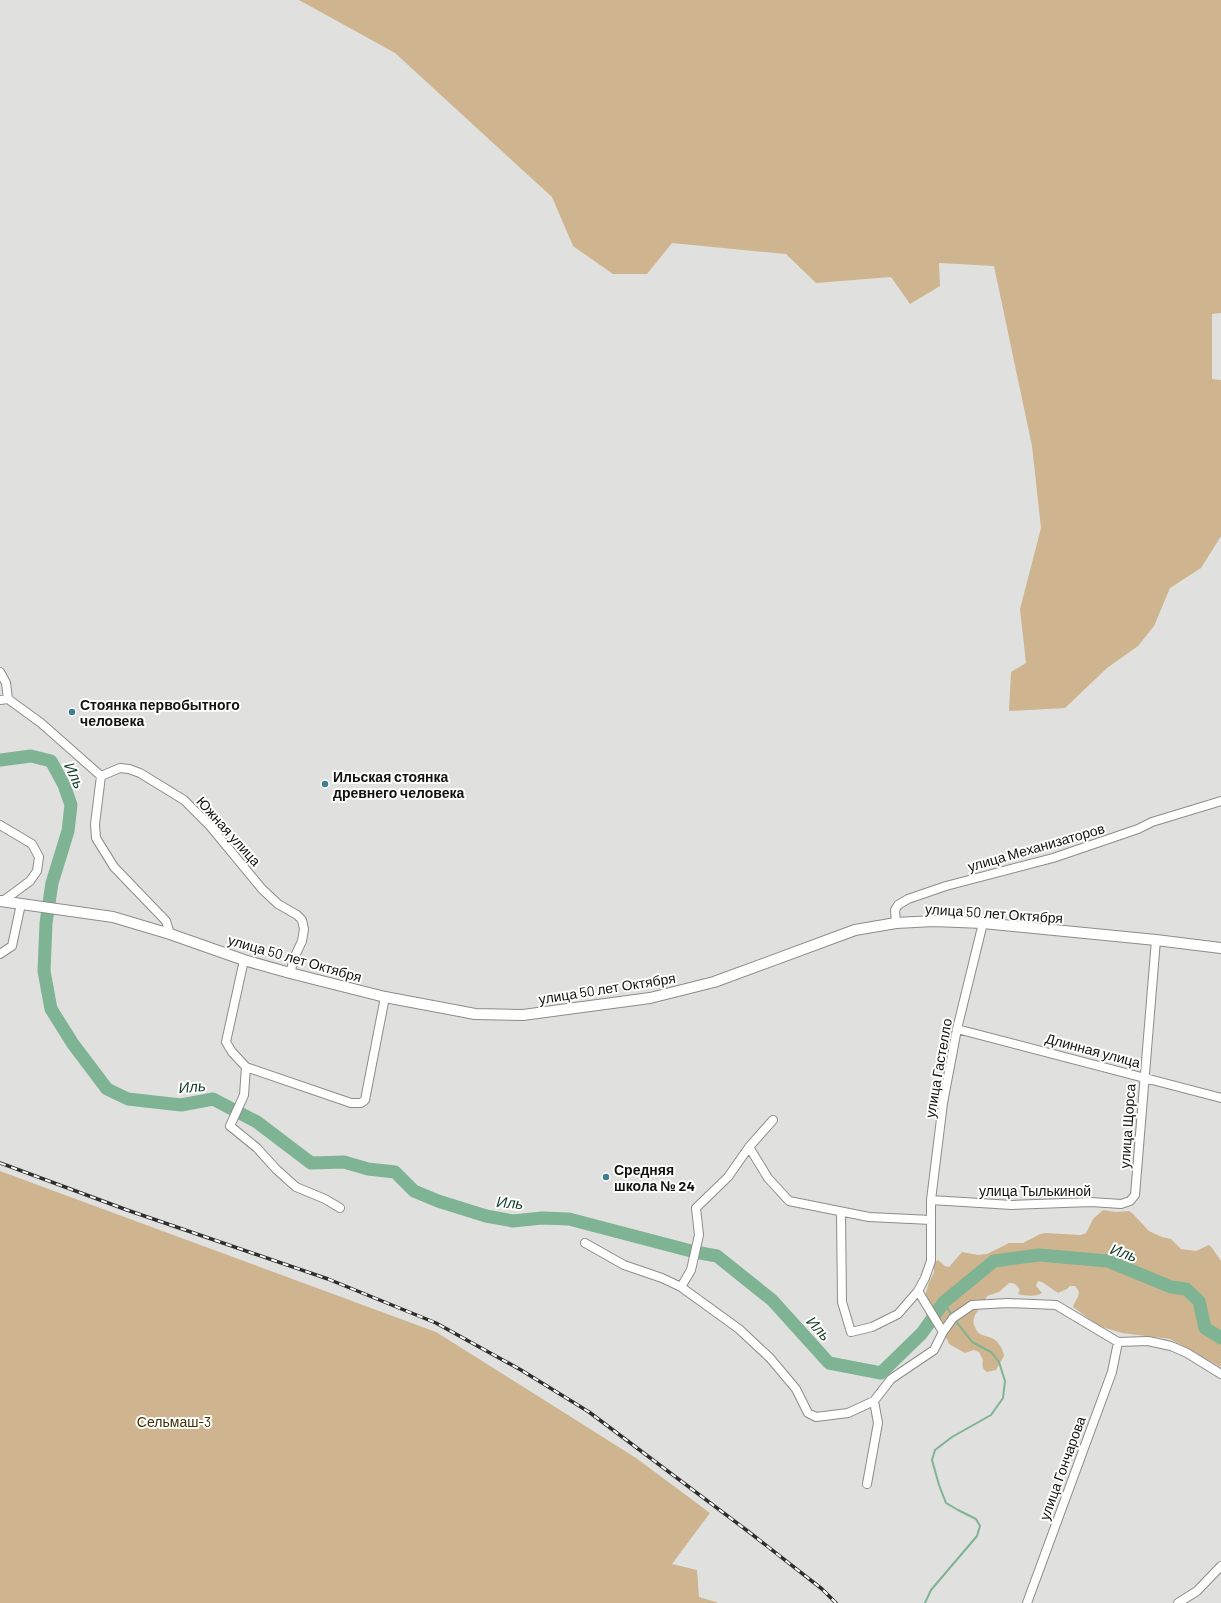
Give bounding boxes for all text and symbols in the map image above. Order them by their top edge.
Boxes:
place label: Стоянка первобытного человека [80,696,240,729]
marker: Стоянка первобытного человека [67,707,77,717]
water label: Иль [61,759,89,791]
place label: Ильская стоянка древнего человека [333,768,464,801]
marker: Ильская стоянка древнего человека [320,779,330,789]
street label: Южная улица [193,793,265,870]
street label: улица Механизаторов [966,819,1106,875]
street label: улица 50 лет Октября [924,900,1064,926]
street label: улица 50 лет Октября [226,931,364,985]
street label: улица 50 лет Октября [537,969,677,1007]
street label: улица Гастелло [921,1017,955,1119]
street label: Длинная улица [1044,1029,1143,1071]
water label: Иль [178,1076,206,1096]
street label: улица Щорса [1116,1083,1138,1169]
place label: Средняя школа № 24 [614,1161,695,1194]
marker: Средняя школа № 24 [601,1172,611,1182]
street label: улица Тылькиной [979,1182,1091,1199]
water label: Иль [496,1192,524,1212]
water label: Иль [1108,1239,1140,1265]
water label: Иль [803,1312,835,1344]
park label: Сельмаш-3 [137,1413,211,1430]
street label: улица Гончарова [1035,1414,1089,1522]

